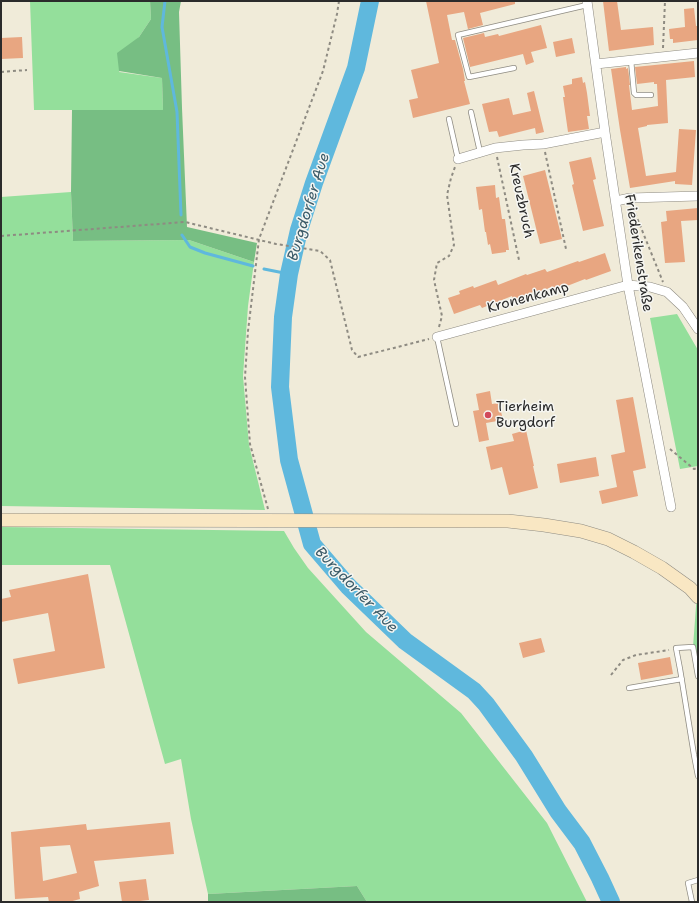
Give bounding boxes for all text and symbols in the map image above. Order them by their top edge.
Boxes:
water label: Burgdorfer Aue [284,151,334,263]
street label: Kreuzbruch [505,162,537,240]
street label: Friederikenstraße [620,193,656,313]
street label: Kronenkamp [485,279,571,317]
place label: Tierheim Burgdorf [496,399,555,432]
marker: Tierheim Burgdorf [483,410,493,420]
water label: Burgdorfer Aue [311,543,401,637]

